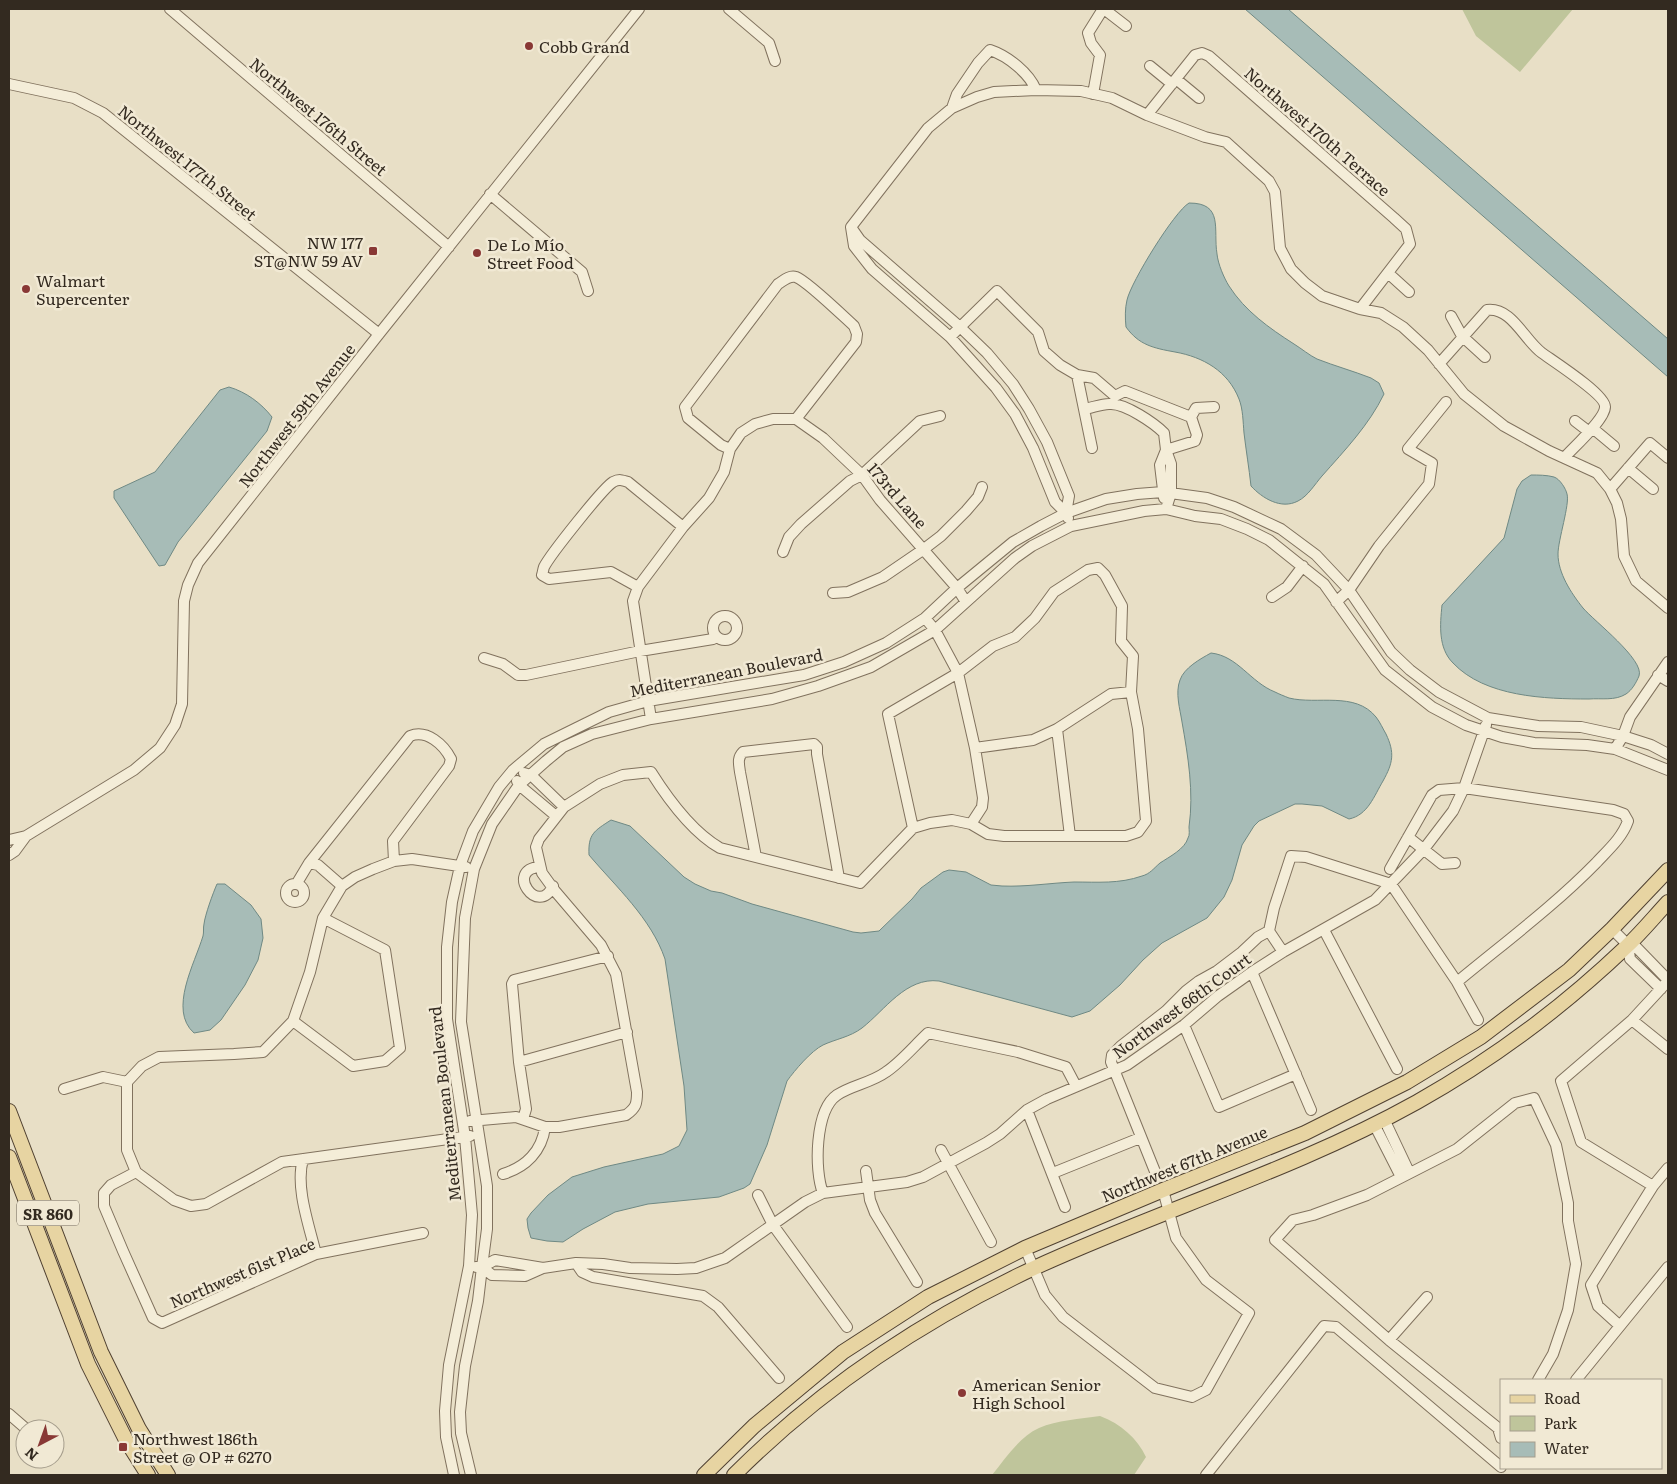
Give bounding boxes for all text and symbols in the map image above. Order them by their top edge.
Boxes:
place label: Cobb Grand [539,34,630,58]
marker: Cobb Grand [523,40,535,52]
street label: Northwest 176th Street [245,51,393,181]
street label: Northwest 170th Terrace [1240,61,1396,201]
street label: Northwest 177th Street [113,98,263,226]
place label: NW 177 ST@NW 59 AV [254,230,363,272]
place label: De Lo Mío Street Food [487,232,574,274]
marker: NW 177 ST@NW 59 AV [367,245,379,257]
marker: De Lo Mío Street Food [471,247,483,259]
place label: Walmart Supercenter [36,268,130,310]
marker: Walmart Supercenter [20,283,32,295]
street label: Northwest 59th Avenue [232,338,360,492]
street label: 173rd Lane [863,457,933,533]
street label: Mediterranean Boulevard [627,641,825,702]
street label: Northwest 66th Court [1107,946,1256,1064]
street label: Mediterranean Boulevard [422,1005,466,1203]
street label: Northwest 67th Avenue [1097,1119,1271,1207]
road number: SR 860 [17,1200,79,1226]
street label: Northwest 61st Place [166,1231,318,1313]
place label: American Senior High School [972,1372,1101,1414]
legend [1500,1379,1662,1469]
text: Road [1544,1386,1580,1409]
marker: American Senior High School [956,1387,968,1399]
text: Park [1544,1411,1578,1434]
north arrow [15,1419,65,1469]
place label: Northwest 186th Street @ OP # 6270 [133,1426,272,1468]
text: Water [1544,1436,1589,1459]
marker: Northwest 186th Street @ OP # 6270 [117,1441,129,1453]
text: N [20,1443,42,1466]

